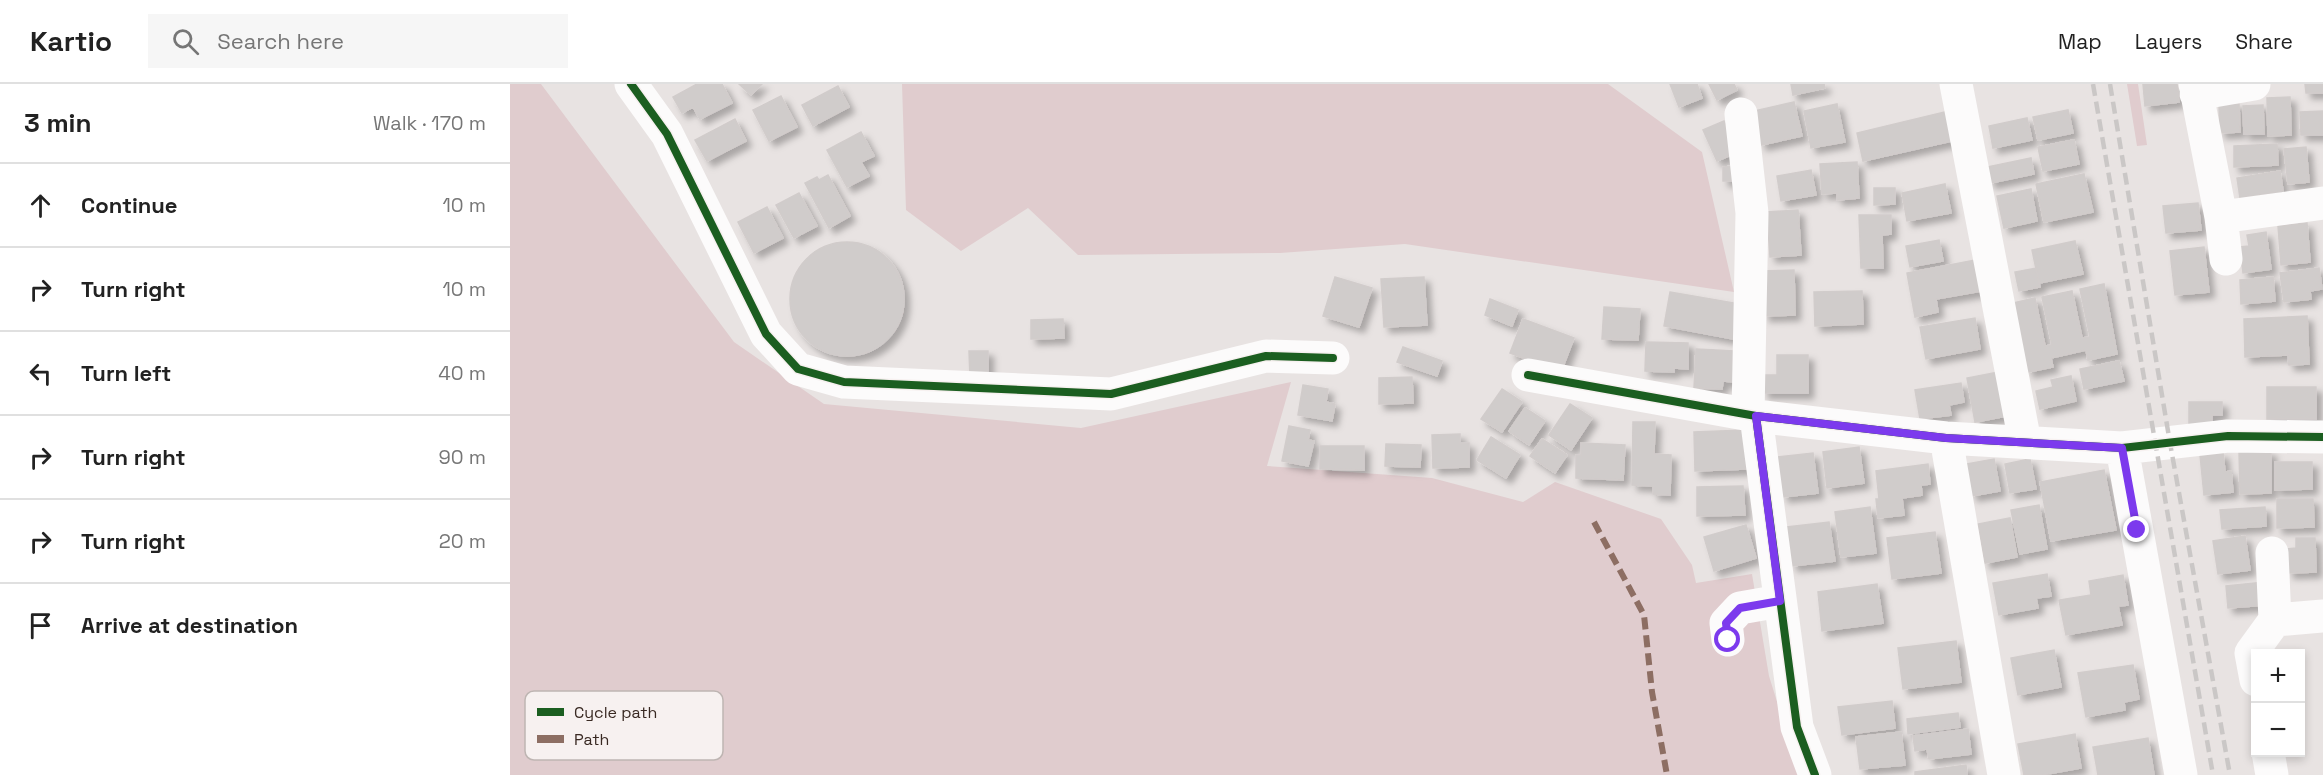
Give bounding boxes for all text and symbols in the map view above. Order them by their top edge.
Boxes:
search box [148,14,568,68]
text: Kartio [30,23,112,59]
icon: search [169,25,202,58]
text: Search here [217,27,344,55]
text: Map [2058,28,2102,55]
text: Layers [2135,28,2202,55]
text: Share [2235,28,2293,55]
text: 3 min [24,106,92,140]
text: Walk · 170 m [373,110,486,136]
icon: ahead [24,189,57,222]
text: Continue [81,191,177,219]
text: 10 m [442,192,486,218]
icon: right [24,273,57,306]
text: Turn right [81,275,186,303]
text: 10 m [442,276,486,302]
icon: left [24,357,57,390]
text: Turn left [81,359,171,387]
text: 40 m [438,360,486,386]
icon: right [24,441,57,474]
text: Turn right [81,443,186,471]
text: 90 m [439,444,486,470]
route end [2123,516,2149,542]
icon: right [24,525,57,558]
text: Turn right [81,527,186,555]
text: 20 m [439,528,486,554]
icon: arrive [24,609,57,642]
text: Arrive at destination [81,611,298,639]
route start [1714,626,1740,652]
map controls [2251,649,2305,757]
button: + [2251,649,2305,703]
legend [525,691,723,760]
text: Cycle path [574,702,657,723]
button: − [2251,703,2305,757]
text: Path [574,729,609,750]

